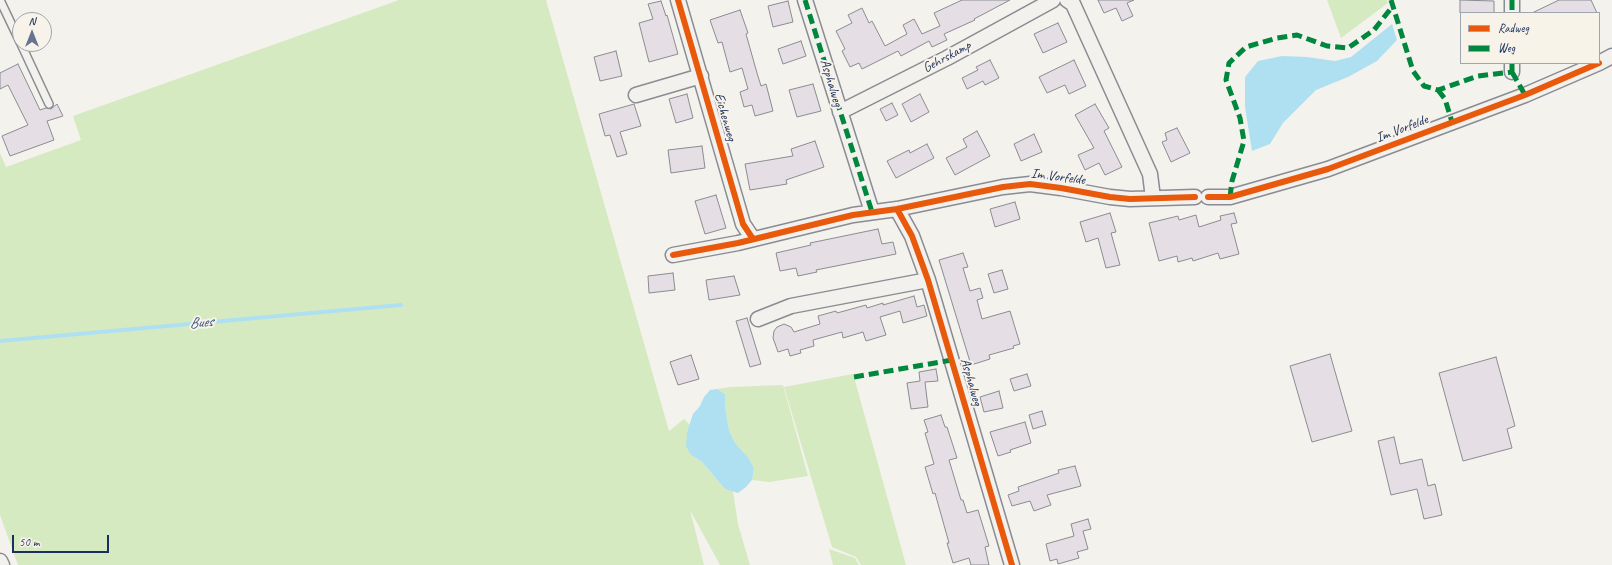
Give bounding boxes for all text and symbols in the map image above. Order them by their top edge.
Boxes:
north arrow [12,12,52,52]
legend [1460,12,1600,64]
text: N [29,14,35,28]
text: Radweg [1498,20,1529,36]
street label: Gehrskamp [920,37,974,77]
text: Weg [1498,40,1515,56]
street label: Asphalweg [816,57,846,109]
street label: Eichenweg [710,91,740,143]
street label: Im Vorfelde [1374,111,1430,147]
street label: Im Vorfelde [1030,165,1086,189]
water label: Bues [189,313,213,333]
street label: Asphalweg [956,356,986,408]
scale bar [14,527,111,553]
text: 50 m [19,534,39,550]

